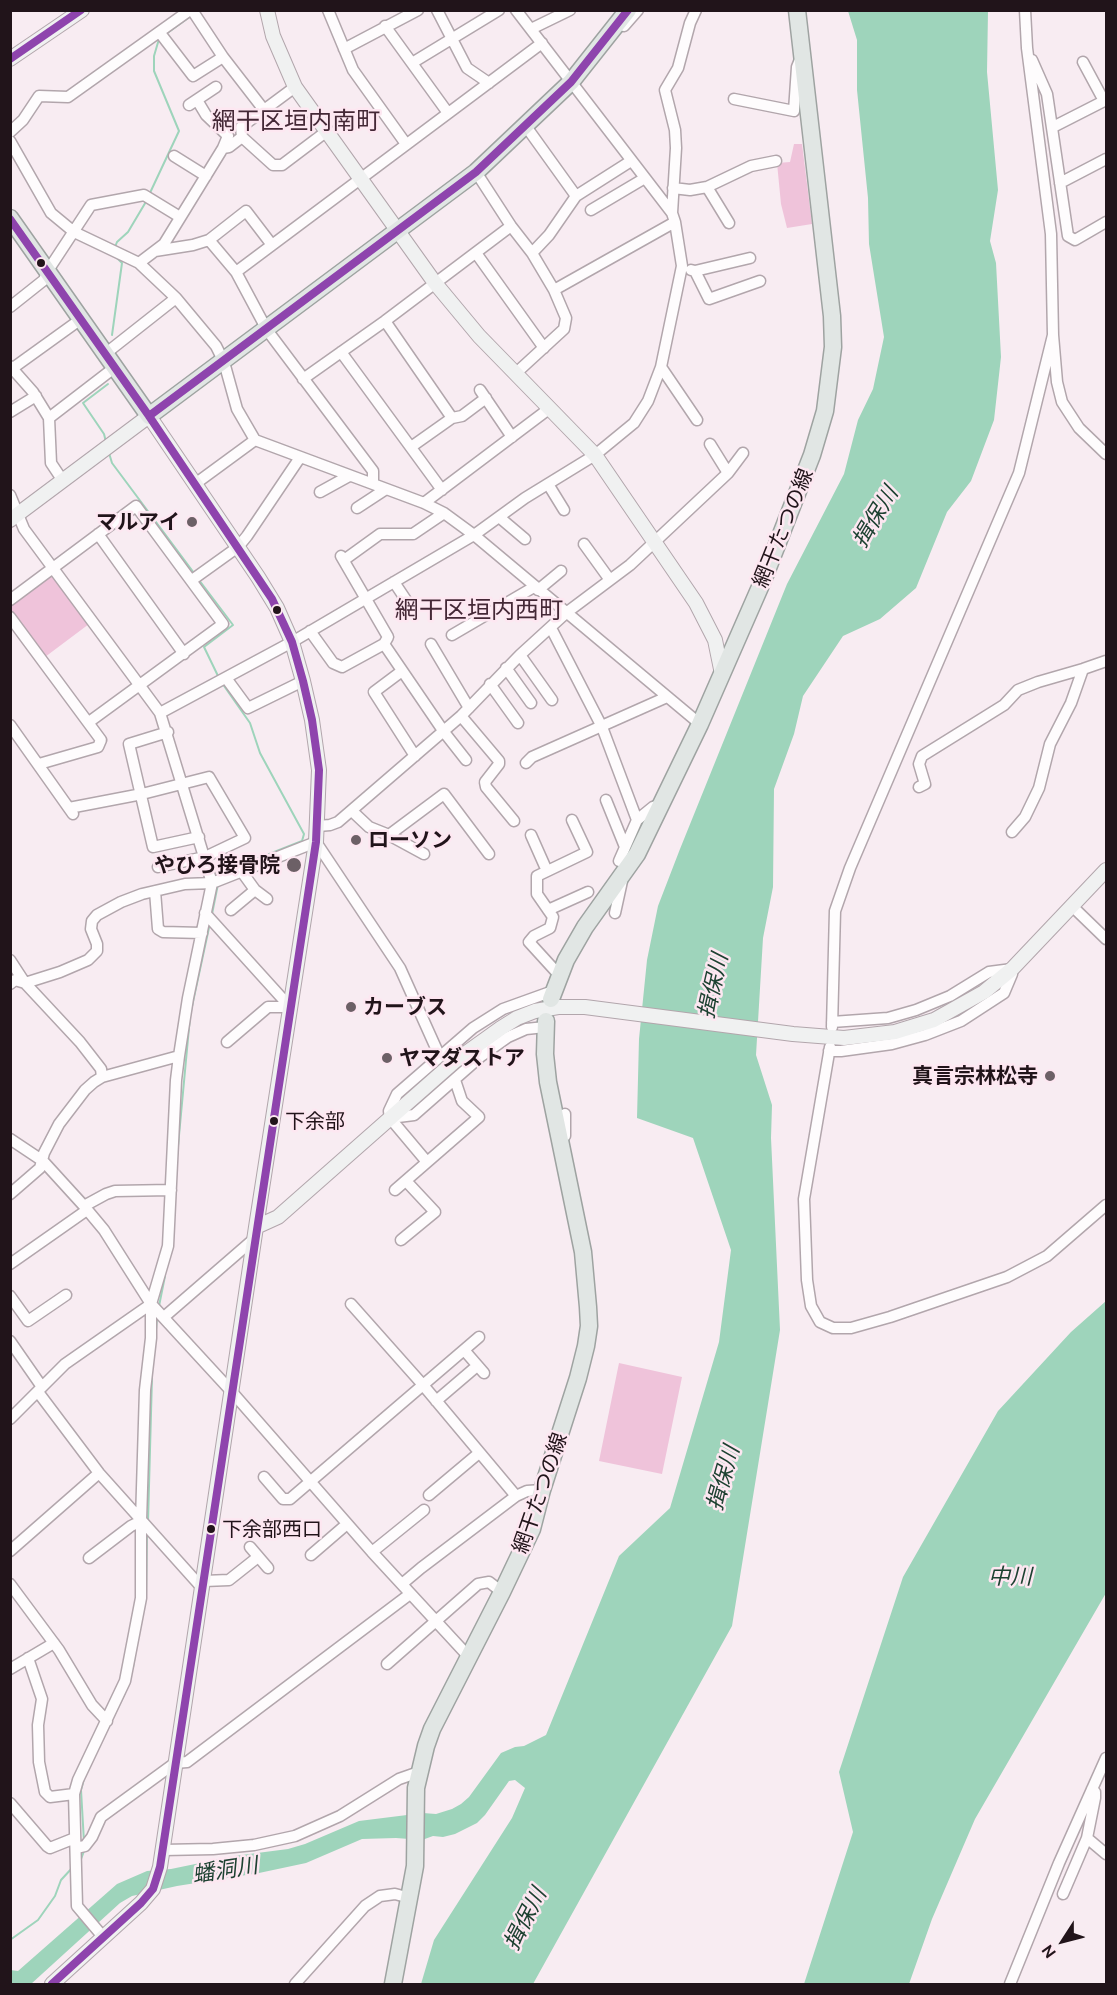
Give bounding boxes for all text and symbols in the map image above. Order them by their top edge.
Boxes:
district label: 網干区垣内南町 [212,107,380,135]
unlabelled marker [35,257,47,269]
street label: 網干たつの線 [748,465,818,591]
water label: 揖保川 [847,482,903,552]
place label: マルアイ [96,509,180,535]
marker: マルアイ [185,515,199,529]
district label: 網干区垣内西町 [395,596,563,624]
unlabelled marker [271,604,283,616]
place label: ローソン [368,827,452,853]
marker: ローソン [349,833,363,847]
place label: やひろ接骨院 [154,852,280,878]
marker: やひろ接骨院 [285,856,303,874]
water label: 揖保川 [693,951,733,1021]
place label: カーブス [363,994,447,1020]
marker: カーブス [344,1000,358,1014]
place label: ヤマダストア [399,1045,525,1071]
marker: ヤマダストア [380,1051,394,1065]
place label: 真言宗林松寺 [912,1063,1038,1089]
marker: 真言宗林松寺 [1043,1069,1057,1083]
place label: 下余部 [285,1109,345,1133]
marker: 下余部 [268,1115,280,1127]
street label: 網干たつの線 [508,1429,572,1557]
water label: 揖保川 [701,1443,745,1513]
place label: 下余部西口 [222,1517,322,1541]
marker: 下余部西口 [205,1523,217,1535]
water label: 中川 [988,1564,1032,1590]
water label: 蟠洞川 [190,1852,260,1888]
water label: 揖保川 [498,1884,552,1954]
north arrow [1033,1911,1093,1971]
text: N [1038,1941,1059,1962]

